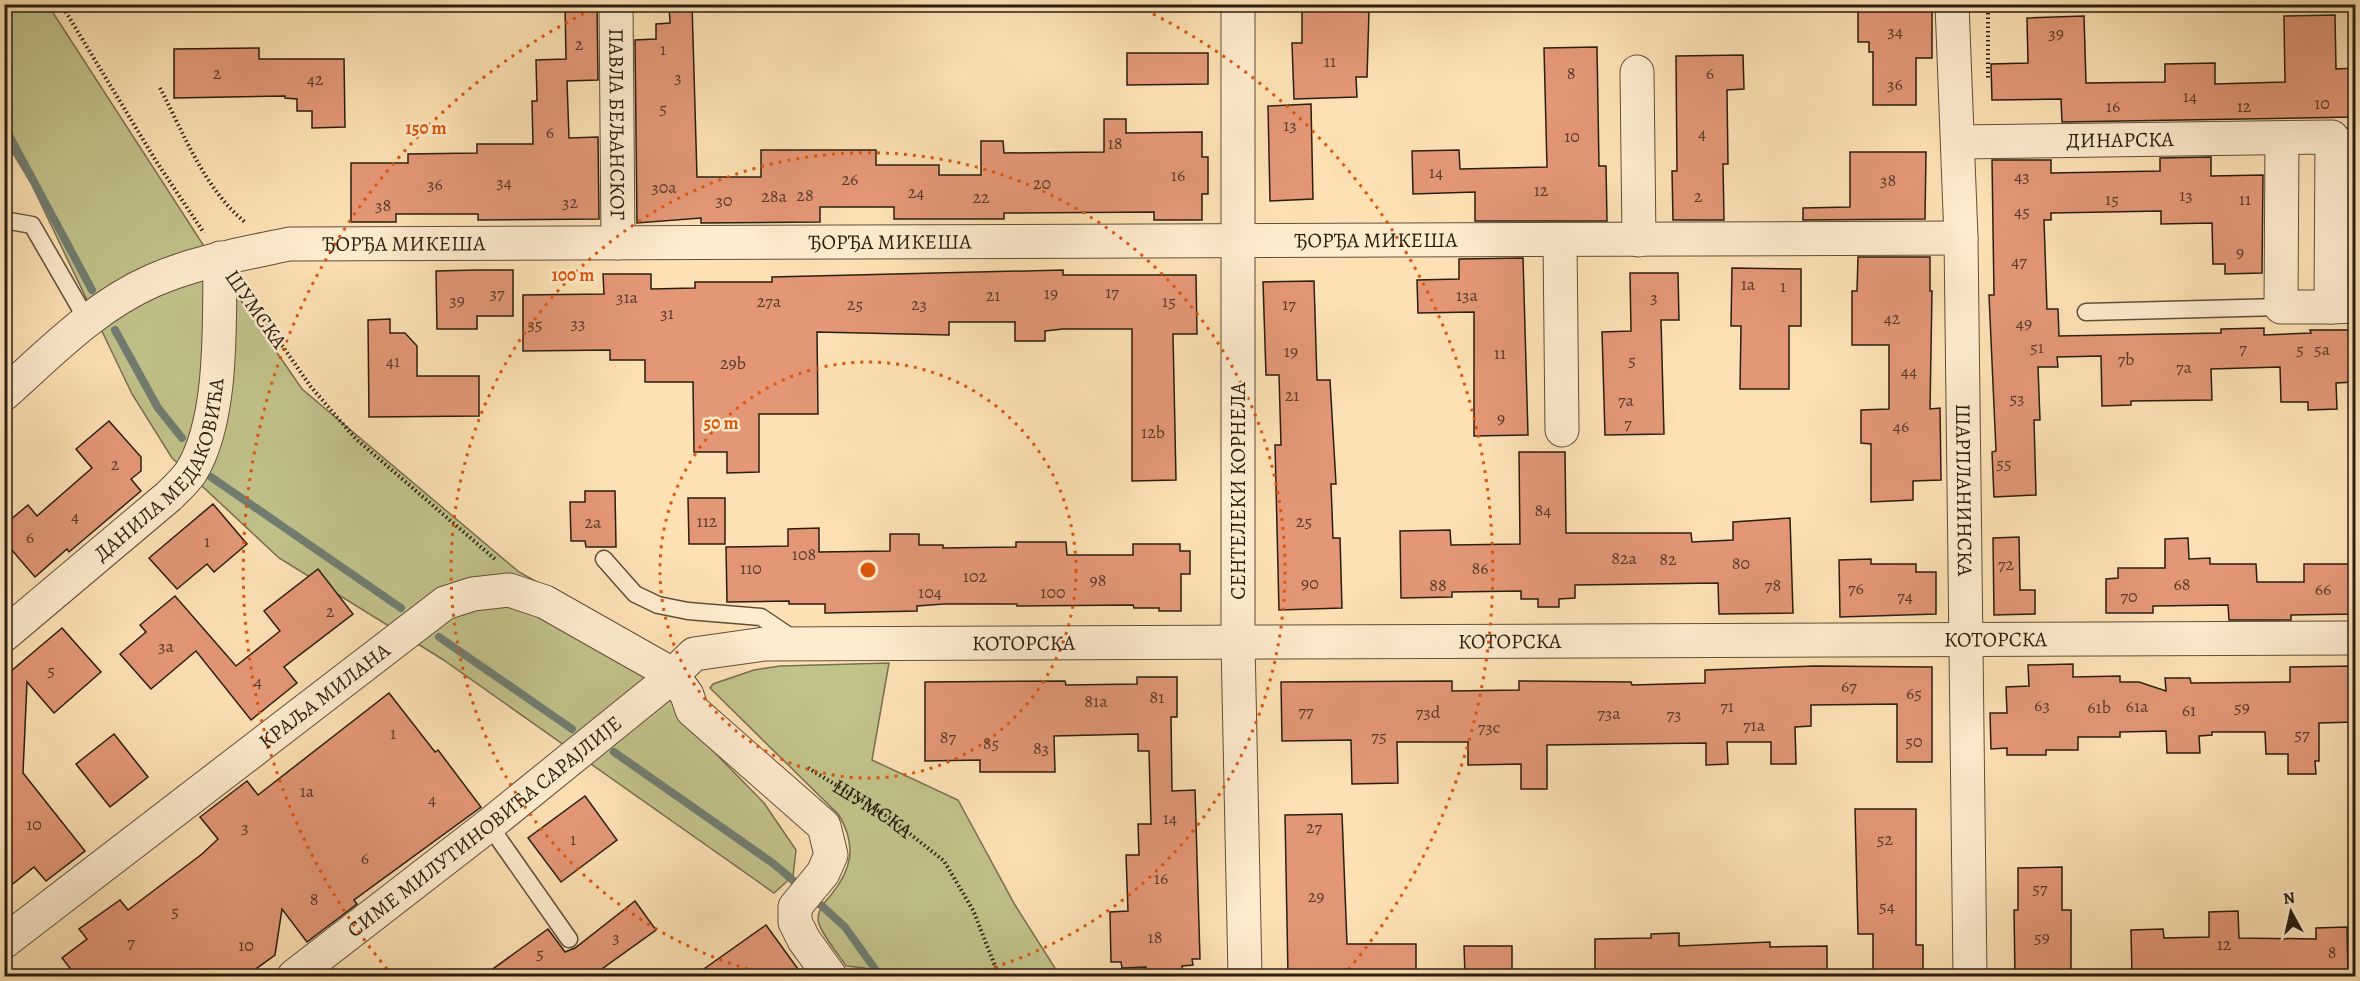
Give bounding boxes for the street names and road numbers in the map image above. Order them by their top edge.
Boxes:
street label: ПАВЛА БЕЉАНСКОГ [602,28,632,220]
street label: ДИНАРСКА [2066,125,2175,155]
street label: ЂОРЂА МИКЕША [1294,226,1458,254]
street label: ЂОРЂА МИКЕША [808,228,972,256]
street label: ЂОРЂА МИКЕША [322,229,486,258]
street label: ШУМСКА [219,264,294,355]
street label: ДАНИЛА МЕДАКОВИЋА [88,376,231,567]
street label: СЕНТЕЛЕКИ КОРНЕЛА [1224,382,1252,600]
street label: ШАРПЛАНИНСКА [1949,403,1979,577]
street label: КОТОРСКА [1944,625,2048,654]
street label: КОТОРСКА [1458,627,1562,655]
street label: КОТОРСКА [972,629,1076,657]
street label: КРАЉА МИЛАНА [253,636,396,755]
street label: СИМЕ МИЛУТИНОВИЋА САРАЈЛИЈЕ [341,709,627,944]
street label: ШУМСКА [827,772,919,845]

